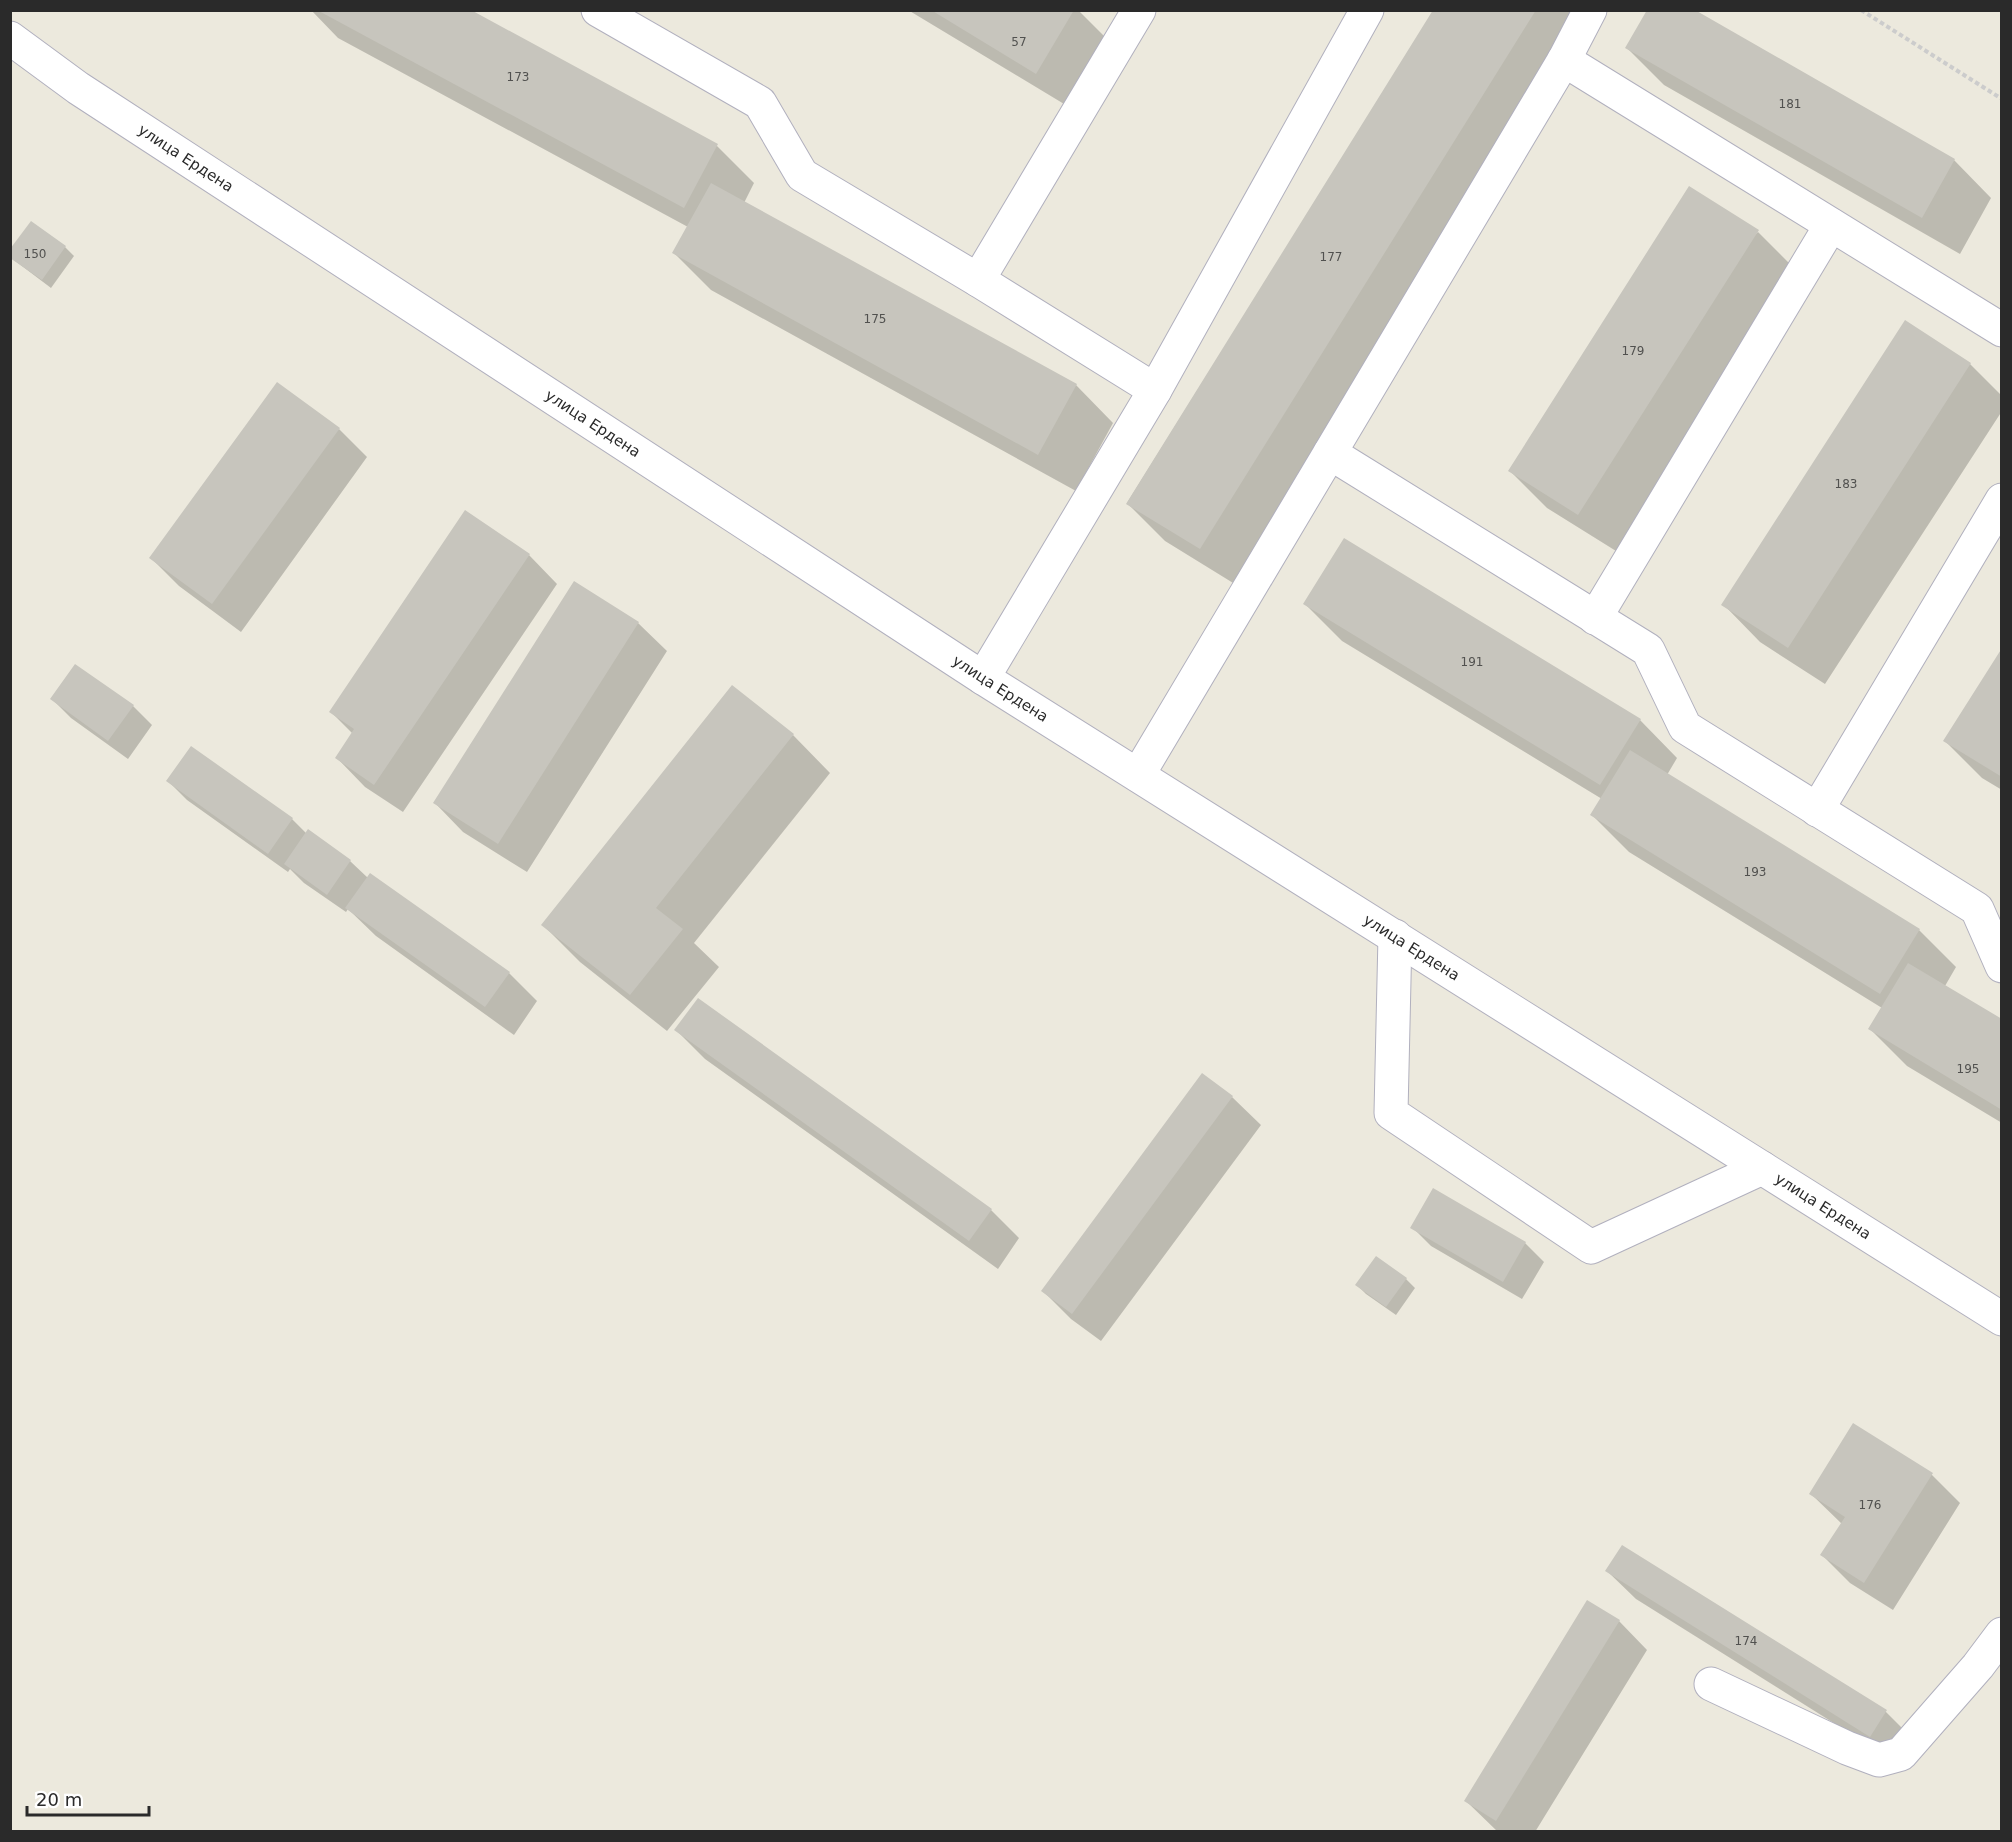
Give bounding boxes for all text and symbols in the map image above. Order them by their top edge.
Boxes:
house number: 57 [1011,35,1027,49]
house number: 173 [507,70,529,84]
house number: 181 [1779,97,1801,111]
street label: улица Ердена [135,121,237,196]
house number: 150 [24,247,46,261]
house number: 177 [1320,250,1342,264]
house number: 175 [864,312,886,326]
house number: 179 [1622,344,1644,358]
street label: улица Ердена [542,386,644,461]
house number: 183 [1835,477,1857,491]
street label: улица Ердена [949,651,1052,726]
house number: 191 [1461,655,1483,669]
house number: 193 [1744,865,1766,879]
street label: улица Ердена [1360,911,1463,984]
house number: 195 [1957,1062,1979,1076]
street label: улица Ердена [1772,1169,1874,1243]
house number: 176 [1859,1498,1881,1512]
house number: 174 [1735,1634,1757,1648]
scale bar [27,1779,148,1817]
text: 20 m [36,1789,82,1810]

